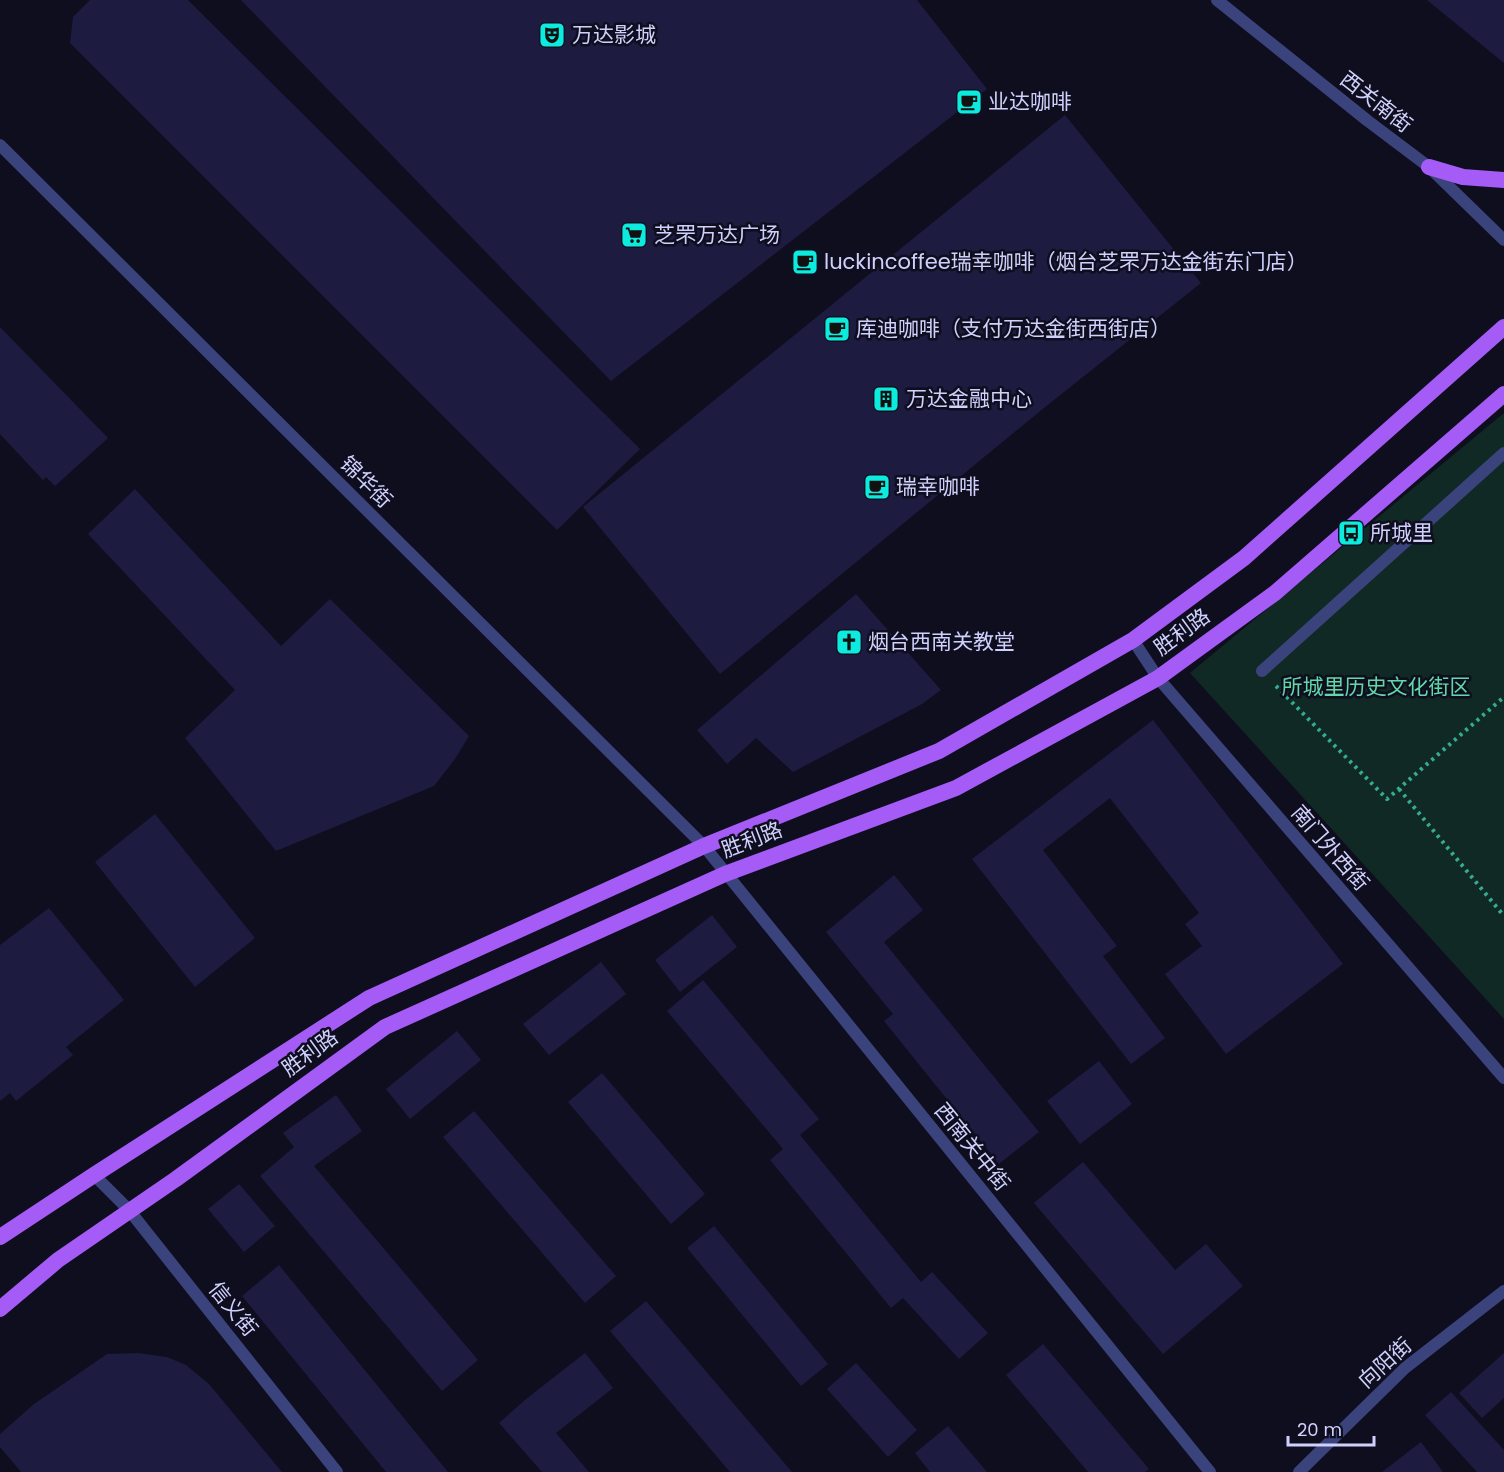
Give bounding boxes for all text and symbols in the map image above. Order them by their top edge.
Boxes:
theatre icon: 万达影城 [537,20,567,50]
place label: 万达影城 [572,20,656,49]
street label: 西关南街 [1334,64,1418,139]
cafe icon: 业达咖啡 [954,87,984,117]
place label: 业达咖啡 [988,87,1072,116]
supermarket icon: 芝罘万达广场 [619,220,649,250]
place label: 芝罘万达广场 [654,220,780,249]
cafe icon: luckincoffee瑞幸咖啡（烟台芝罘万达金街东门店） [790,247,820,277]
place label: luckincoffee瑞幸咖啡（烟台芝罘万达金街东门店） [824,247,1308,276]
cafe icon: 库迪咖啡（支付万达金街西街店） [822,314,852,344]
place label: 库迪咖啡（支付万达金街西街店） [856,314,1171,343]
building icon: 万达金融中心 [871,384,901,414]
place label: 万达金融中心 [906,384,1032,413]
street label: 锦华街 [334,449,399,514]
cafe icon: 瑞幸咖啡 [862,472,892,502]
place label: 瑞幸咖啡 [896,472,980,501]
bus stop icon: 所城里 [1336,518,1366,548]
place label: 所城里 [1370,518,1433,547]
street label: 胜利路 [1148,601,1216,662]
church icon: 烟台西南关教堂 [834,627,864,657]
place label: 烟台西南关教堂 [868,627,1015,656]
park label: 所城里历史文化街区 [1282,672,1471,701]
street label: 南门外西街 [1285,799,1376,897]
street label: 胜利路 [717,815,786,864]
street label: 胜利路 [276,1022,344,1083]
street label: 西南关中街 [928,1097,1017,1197]
street label: 信义街 [202,1275,264,1342]
street label: 向阳街 [1352,1331,1418,1394]
scale bar [1288,1409,1374,1447]
text: 20 m [1297,1417,1342,1442]

